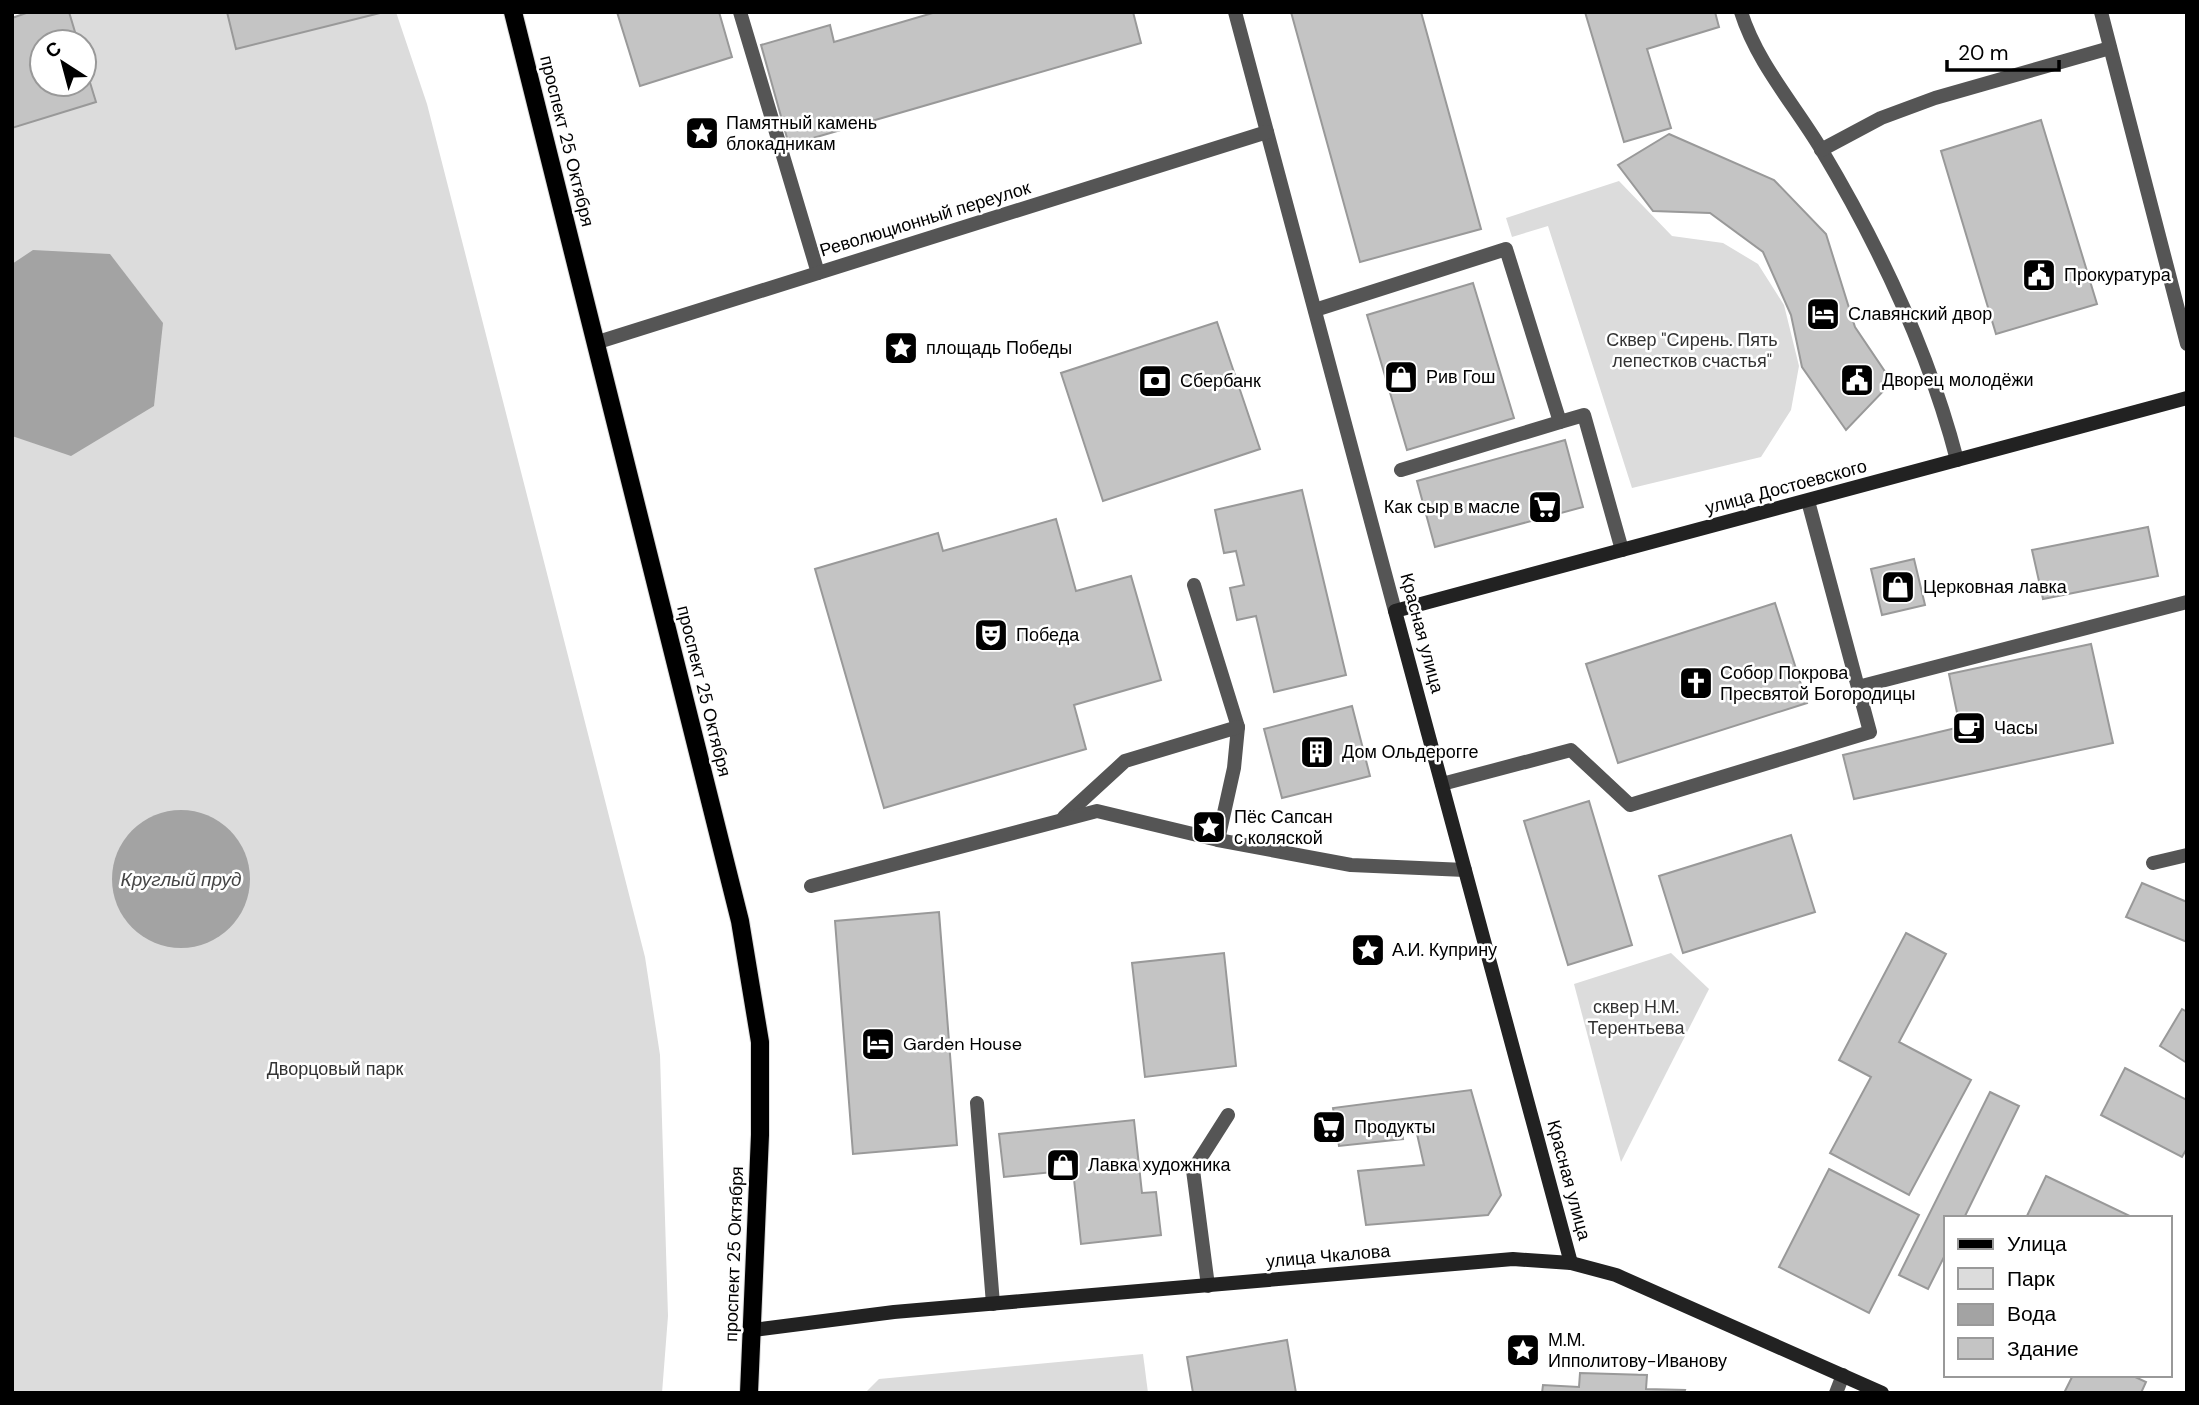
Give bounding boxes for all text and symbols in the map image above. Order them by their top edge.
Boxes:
north arrow [28,28,98,98]
scale bar [1947,28,2059,72]
text: С [40,35,66,64]
text: 20 m [1958,39,2009,67]
street label: проспект 25 Октября [534,53,600,229]
place label: Памятный камень блокадникам [726,111,877,156]
place icon: Памятный камень блокадникам [683,114,721,152]
street label: Революционный переулок [817,175,1033,262]
public building icon: Прокуратура [2020,256,2058,294]
place label: Прокуратура [2064,263,2172,287]
hotel icon: Славянский двор [1804,295,1842,333]
place label: Славянский двор [1848,302,1992,326]
park label: Сквер "Сирень. Пять лепестков счастья" [1606,328,1778,373]
place icon: площадь Победы [882,329,920,367]
place label: площадь Победы [926,336,1072,360]
shop icon: Рив Гош [1382,358,1420,396]
public building icon: Дворец молодёжи [1838,361,1876,399]
bank icon: Сбербанк [1136,362,1174,400]
place label: Рив Гош [1426,365,1495,389]
place label: Дворец молодёжи [1882,368,2034,392]
place label: Сбербанк [1180,369,1261,393]
street label: улица Достоевского [1703,454,1869,520]
supermarket icon: Как сыр в масле [1526,488,1564,526]
place label: Как сыр в масле [1384,495,1520,519]
shop icon: Церковная лавка [1879,568,1917,606]
street label: Красная улица [1394,570,1450,697]
place label: Церковная лавка [1923,575,2068,599]
street label: проспект 25 Октября [671,603,737,779]
theatre icon: Победа [972,616,1010,654]
place label: Победа [1016,623,1080,647]
place label: Собор Покрова Пресвятой Богородицы [1720,661,1915,706]
church icon: Собор Покрова Пресвятой Богородицы [1677,664,1715,702]
cafe icon: Часы [1950,709,1988,747]
place label: Часы [1994,716,2038,740]
building icon: Дом Ольдерогге [1298,733,1336,771]
place label: Дом Ольдерогге [1342,740,1479,764]
place label: Пёс Сапсан с коляской [1234,805,1333,850]
place icon: Пёс Сапсан с коляской [1190,808,1228,846]
water label: Круглый пруд [121,867,241,892]
place icon: А.И. Куприну [1349,931,1387,969]
place label: А.И. Куприну [1392,938,1497,962]
park label: сквер Н.М. Терентьева [1588,995,1685,1040]
hotel icon: Garden House [859,1025,897,1063]
place label: Garden House [903,1032,1022,1056]
park label: Дворцовый парк [267,1057,403,1081]
supermarket icon: Продукты [1310,1108,1348,1146]
place label: Продукты [1354,1115,1435,1139]
street label: Красная улица [1541,1117,1597,1244]
shop icon: Лавка художника [1044,1146,1082,1184]
place label: Лавка художника [1088,1153,1231,1177]
street label: проспект 25 Октября [719,1166,749,1342]
legend [1944,1216,2171,1377]
text: Улица [2007,1230,2067,1258]
street label: улица Чкалова [1265,1239,1392,1273]
text: Парк [2007,1265,2055,1293]
text: Вода [2007,1300,2056,1328]
place label: М.М. Ипполитову-Иванову [1548,1328,1727,1373]
place icon: М.М. Ипполитову-Иванову [1504,1331,1542,1369]
text: Здание [2007,1335,2079,1363]

